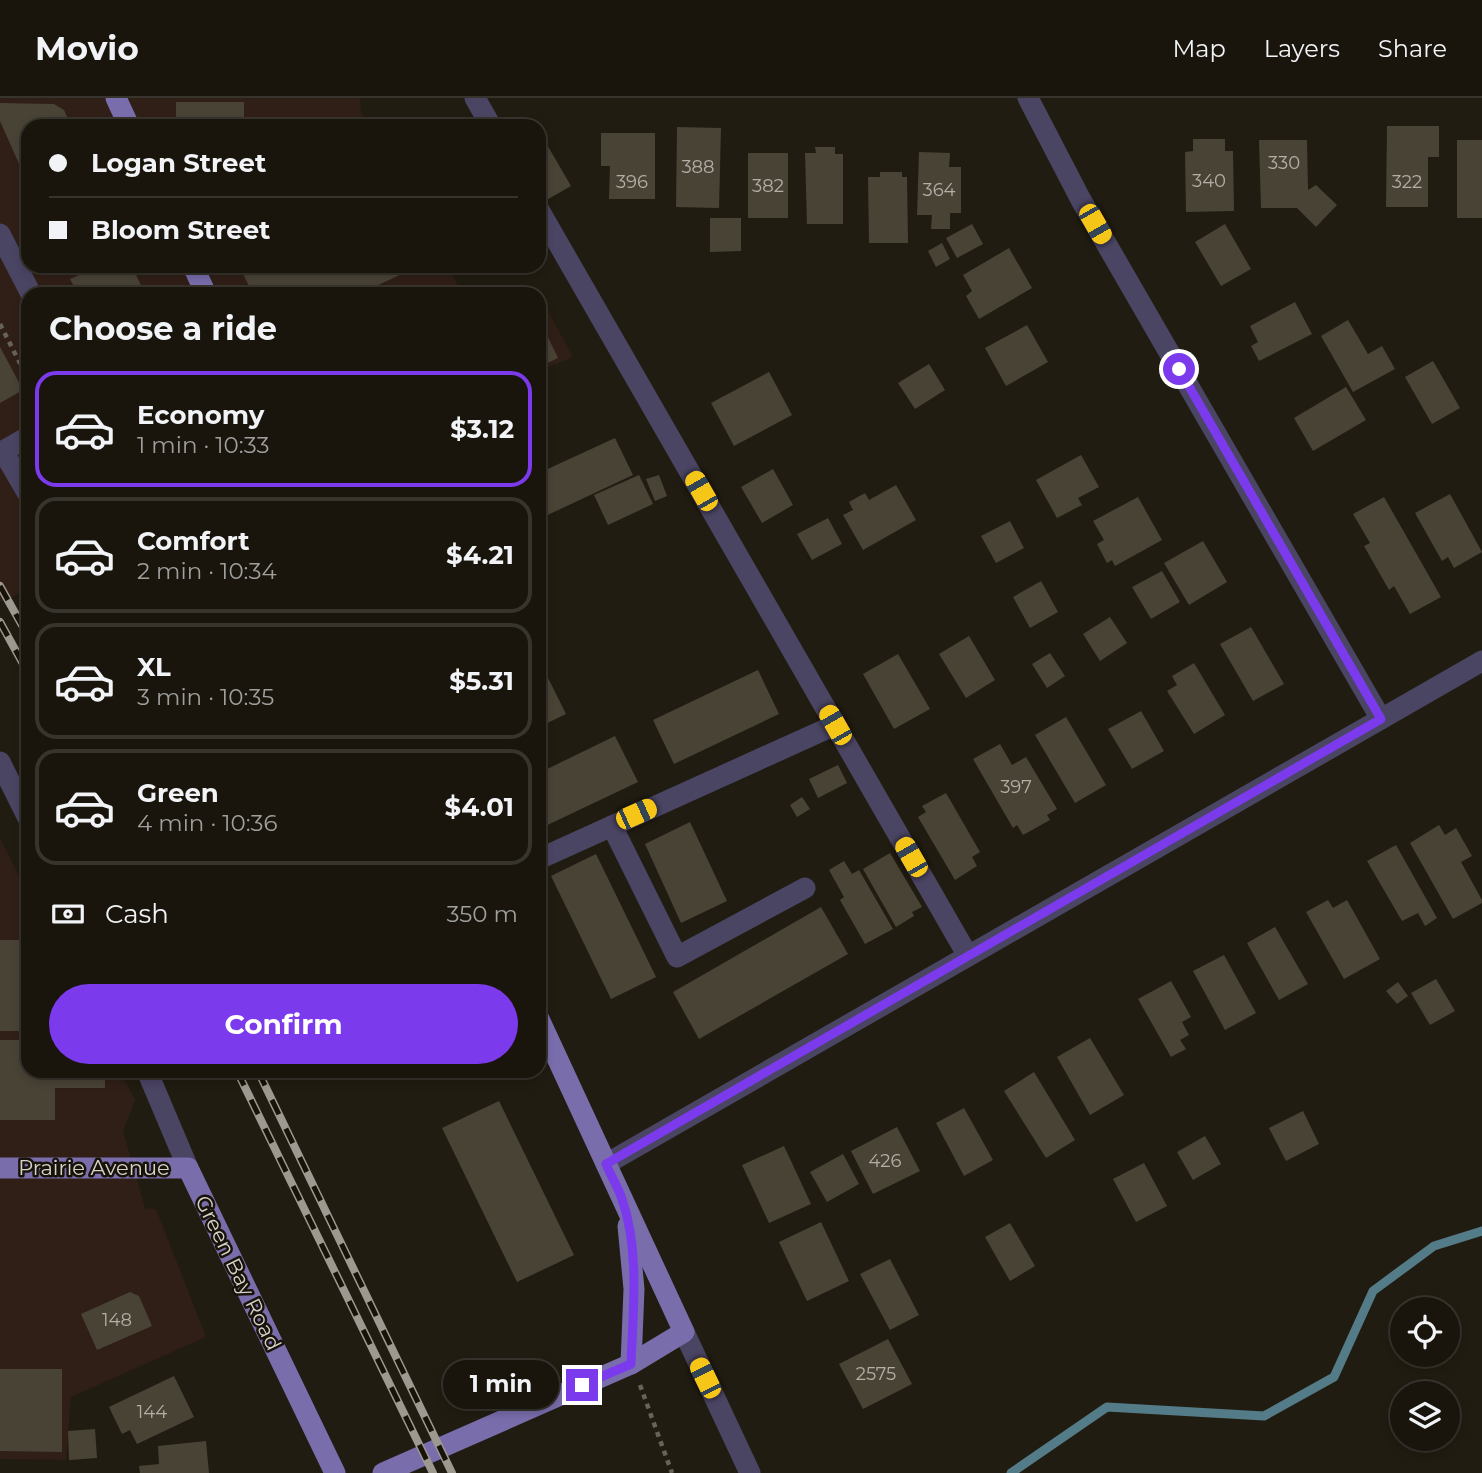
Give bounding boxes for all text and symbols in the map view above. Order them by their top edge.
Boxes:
text: Movio [35,28,139,68]
text: Map [1172,34,1226,63]
text: Layers [1264,34,1340,63]
text: Share [1378,34,1447,63]
text: Logan Street [91,147,266,179]
house number: 330 [1268,152,1300,174]
house number: 388 [681,156,715,178]
house number: 340 [1192,170,1226,192]
house number: 396 [616,171,648,193]
house number: 322 [1392,171,1422,193]
house number: 382 [752,175,784,197]
house number: 364 [922,179,956,201]
car [1076,201,1115,247]
text: Bloom Street [91,214,270,246]
text: Choose a ride [49,309,277,348]
route start [1163,353,1195,385]
icon: car [53,398,116,461]
text: Economy [137,399,264,431]
text: $3.12 [450,413,514,445]
text: 1 min · 10:33 [137,431,270,459]
car [682,468,721,514]
icon: car [53,524,116,587]
text: Comfort [137,525,249,557]
text: $4.21 [446,539,514,571]
text: 2 min · 10:34 [137,557,277,585]
icon: car [53,650,116,713]
text: XL [137,651,171,683]
text: $5.31 [449,665,514,697]
text: 3 min · 10:35 [137,683,274,711]
car [816,702,855,748]
icon: car [53,776,116,839]
house number: 397 [1000,776,1032,798]
text: Green [137,777,219,809]
text: $4.01 [445,791,514,823]
car [613,796,660,832]
text: 4 min · 10:36 [137,809,278,837]
car [892,834,931,880]
icon: cash [49,895,87,933]
text: Cash [105,898,169,930]
text: 350 m [447,900,518,928]
button: Confirm [49,984,518,1064]
house number: 426 [868,1150,902,1172]
street label: Prairie Avenue [18,1155,170,1180]
street label: Green Bay Road [190,1191,287,1354]
map controls [1390,1297,1460,1451]
button: locate [1390,1297,1460,1367]
house number: 148 [102,1309,132,1331]
car [687,1355,724,1401]
callout: 1 min [442,1360,558,1410]
house number: 2575 [856,1363,896,1385]
route end [566,1369,598,1401]
text: 1 min [470,1370,532,1398]
button: layers [1390,1381,1460,1451]
house number: 144 [137,1401,167,1423]

